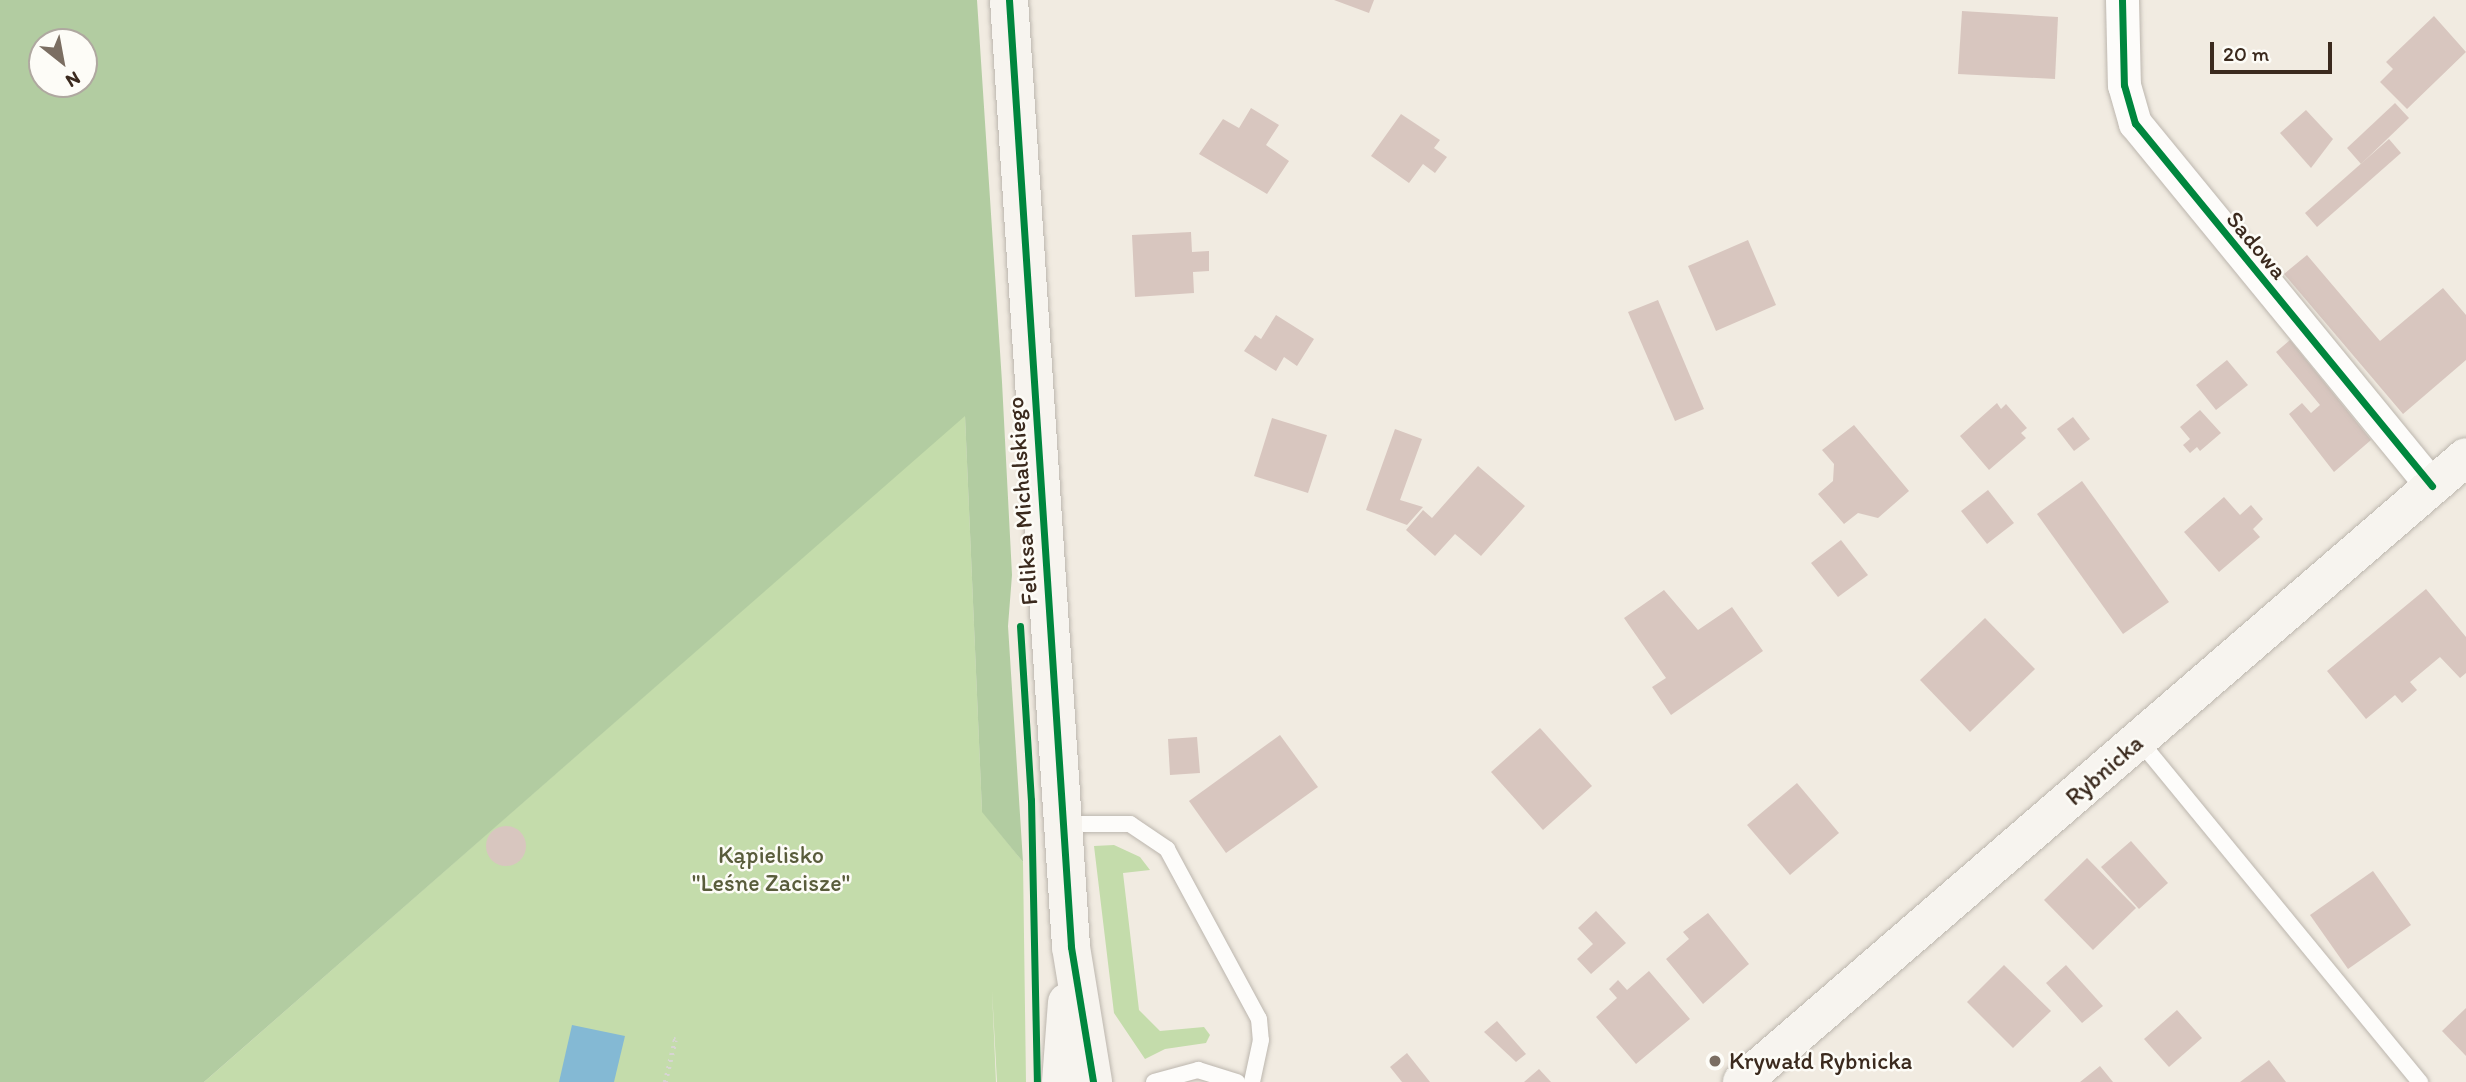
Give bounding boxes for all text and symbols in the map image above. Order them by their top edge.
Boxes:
north arrow [28,28,98,98]
scale bar [2214,28,2336,72]
text: 20 m [2223,41,2269,66]
text: N [62,67,84,93]
street label: Sadowa [2220,205,2294,285]
street label: Feliksa Michalskiego [1000,396,1044,606]
street label: Rybnicka [2059,729,2149,811]
park label: Kąpielisko "Leśne Zacisze" [691,841,851,897]
place label: Krywałd Rybnicka [1729,1047,1912,1075]
marker: Krywałd Rybnicka [1707,1053,1723,1069]

